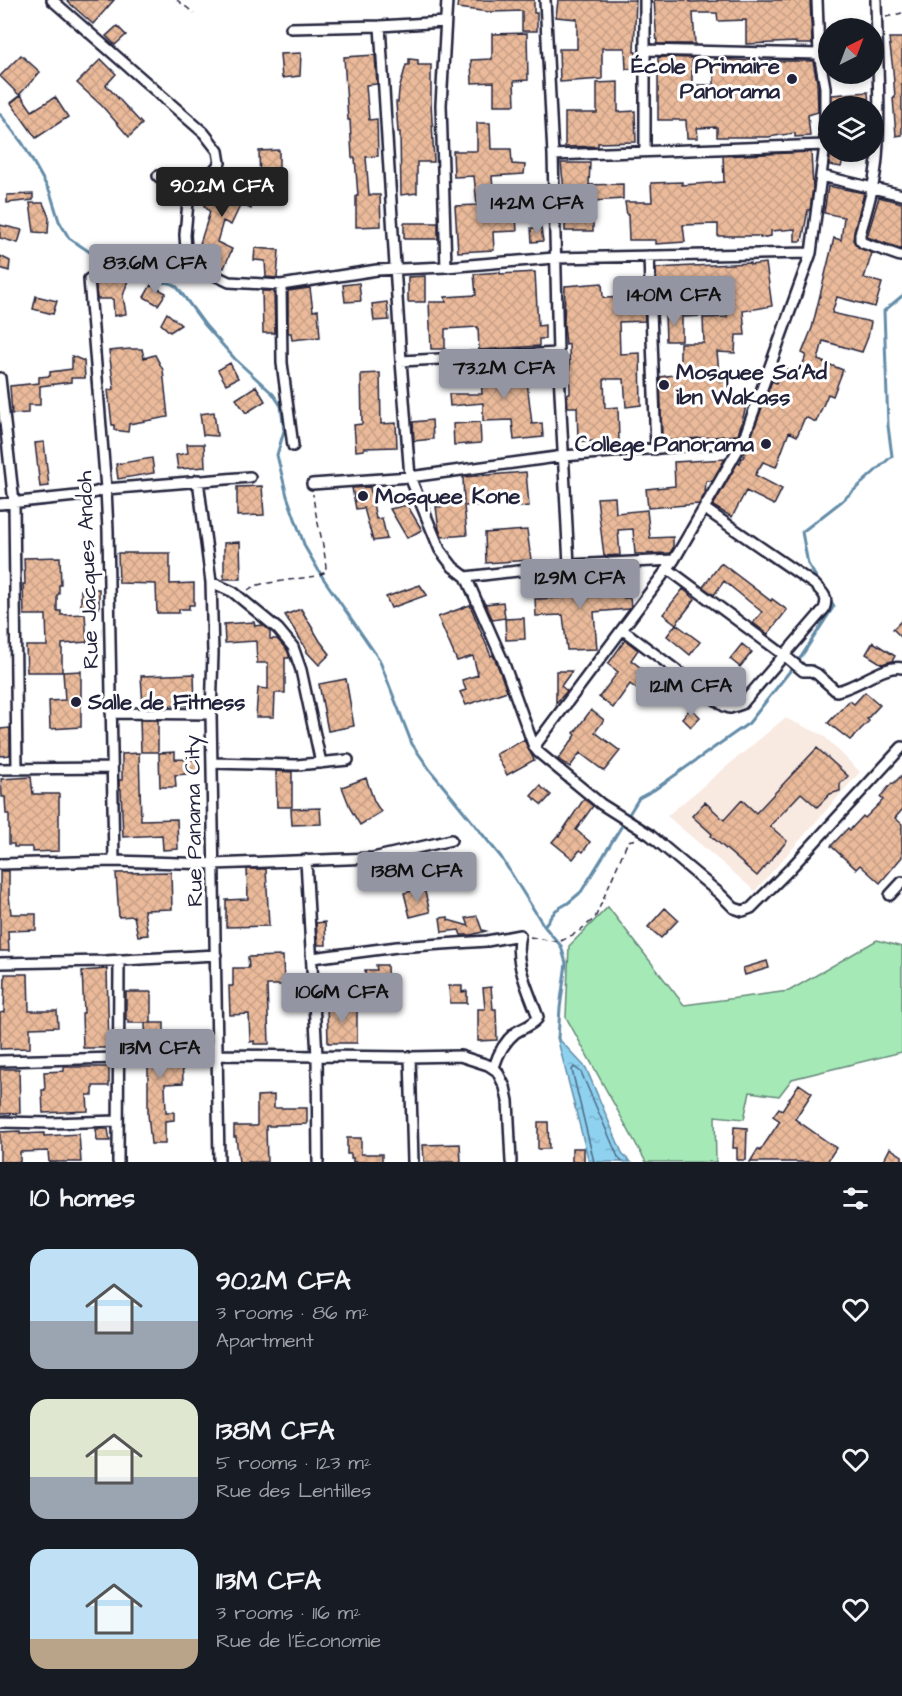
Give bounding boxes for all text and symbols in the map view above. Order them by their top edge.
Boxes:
north arrow [818,18,884,84]
map controls [818,18,884,162]
place label: École Primaire Panorama [631,51,781,107]
marker: École Primaire Panorama [785,72,799,86]
button: layers [818,96,884,162]
pin: 90.2M CFA [153,167,291,218]
text: 90.2M CFA [170,172,274,200]
pin: 142M CFA [475,184,599,235]
text: 142M CFA [491,189,584,217]
pin: 83.6M CFA [86,244,224,295]
text: 83.6M CFA [103,249,207,277]
pin: 140M CFA [612,276,736,327]
text: 140M CFA [627,281,721,309]
pin: 73.2M CFA [435,349,573,400]
text: 73.2M CFA [453,354,555,382]
place label: Mosquee Sa'Ad ibn Wakass [676,357,828,413]
marker: Mosquee Sa'Ad ibn Wakass [657,378,671,392]
place label: College Panorama [575,429,755,461]
marker: College Panorama [759,437,773,451]
street label: Rue Jacques Andoh [69,470,107,670]
place label: Mosquee Kone [375,481,520,512]
marker: Mosquee Kone [356,489,370,503]
pin: 129M CFA [518,559,642,610]
text: 129M CFA [535,564,625,592]
pin: 121M CFA [629,667,753,718]
text: 121M CFA [650,672,732,700]
place label: Salle de Fitness [87,687,245,718]
marker: Salle de Fitness [69,695,83,709]
street label: Rue Panama City [177,735,212,907]
pin: 138M CFA [355,852,479,903]
text: 138M CFA [371,857,463,885]
pin: 106M CFA [280,973,404,1024]
text: 106M CFA [295,978,389,1006]
pin: 113M CFA [98,1029,222,1080]
text: 113M CFA [120,1034,200,1062]
text: 10 homes [30,1180,135,1216]
icon: filters [839,1182,872,1215]
text: 90.2M CFA [216,1263,351,1299]
icon: home [78,1273,150,1345]
icon: heart [839,1293,872,1326]
text: 3 rooms · 86 m² [216,1299,369,1327]
text: Apartment [216,1327,314,1355]
text: 138M CFA [216,1413,334,1449]
icon: home [78,1423,150,1495]
icon: heart [839,1443,872,1476]
text: 5 rooms · 123 m² [216,1449,371,1477]
text: Rue des Lentilles [216,1477,371,1505]
text: 113M CFA [216,1563,321,1599]
icon: home [78,1573,150,1645]
icon: heart [839,1593,872,1626]
text: 3 rooms · 116 m² [216,1599,361,1627]
text: Rue de l'Économie [216,1627,381,1655]

